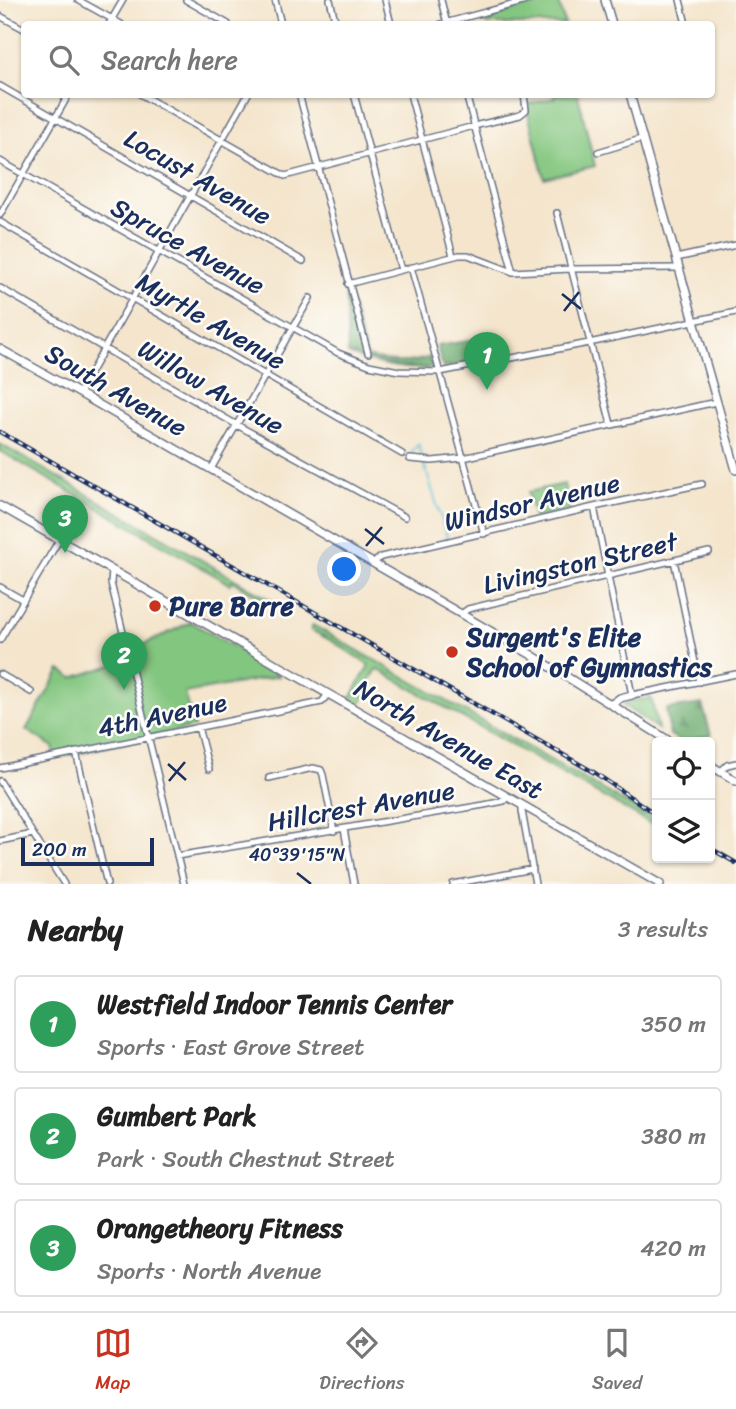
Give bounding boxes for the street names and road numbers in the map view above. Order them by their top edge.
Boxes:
street label: Locust Avenue [115,116,281,238]
street label: Spruce Avenue [102,184,274,308]
street label: Myrtle Avenue [127,259,295,383]
street label: Willow Avenue [129,326,293,448]
street label: South Avenue [36,331,196,449]
street label: Windsor Avenue [439,459,625,545]
street label: Livingston Street [478,518,683,608]
street label: North Avenue East [345,666,553,812]
street label: 4th Avenue [93,679,231,751]
street label: Hillcrest Avenue [264,767,458,845]

